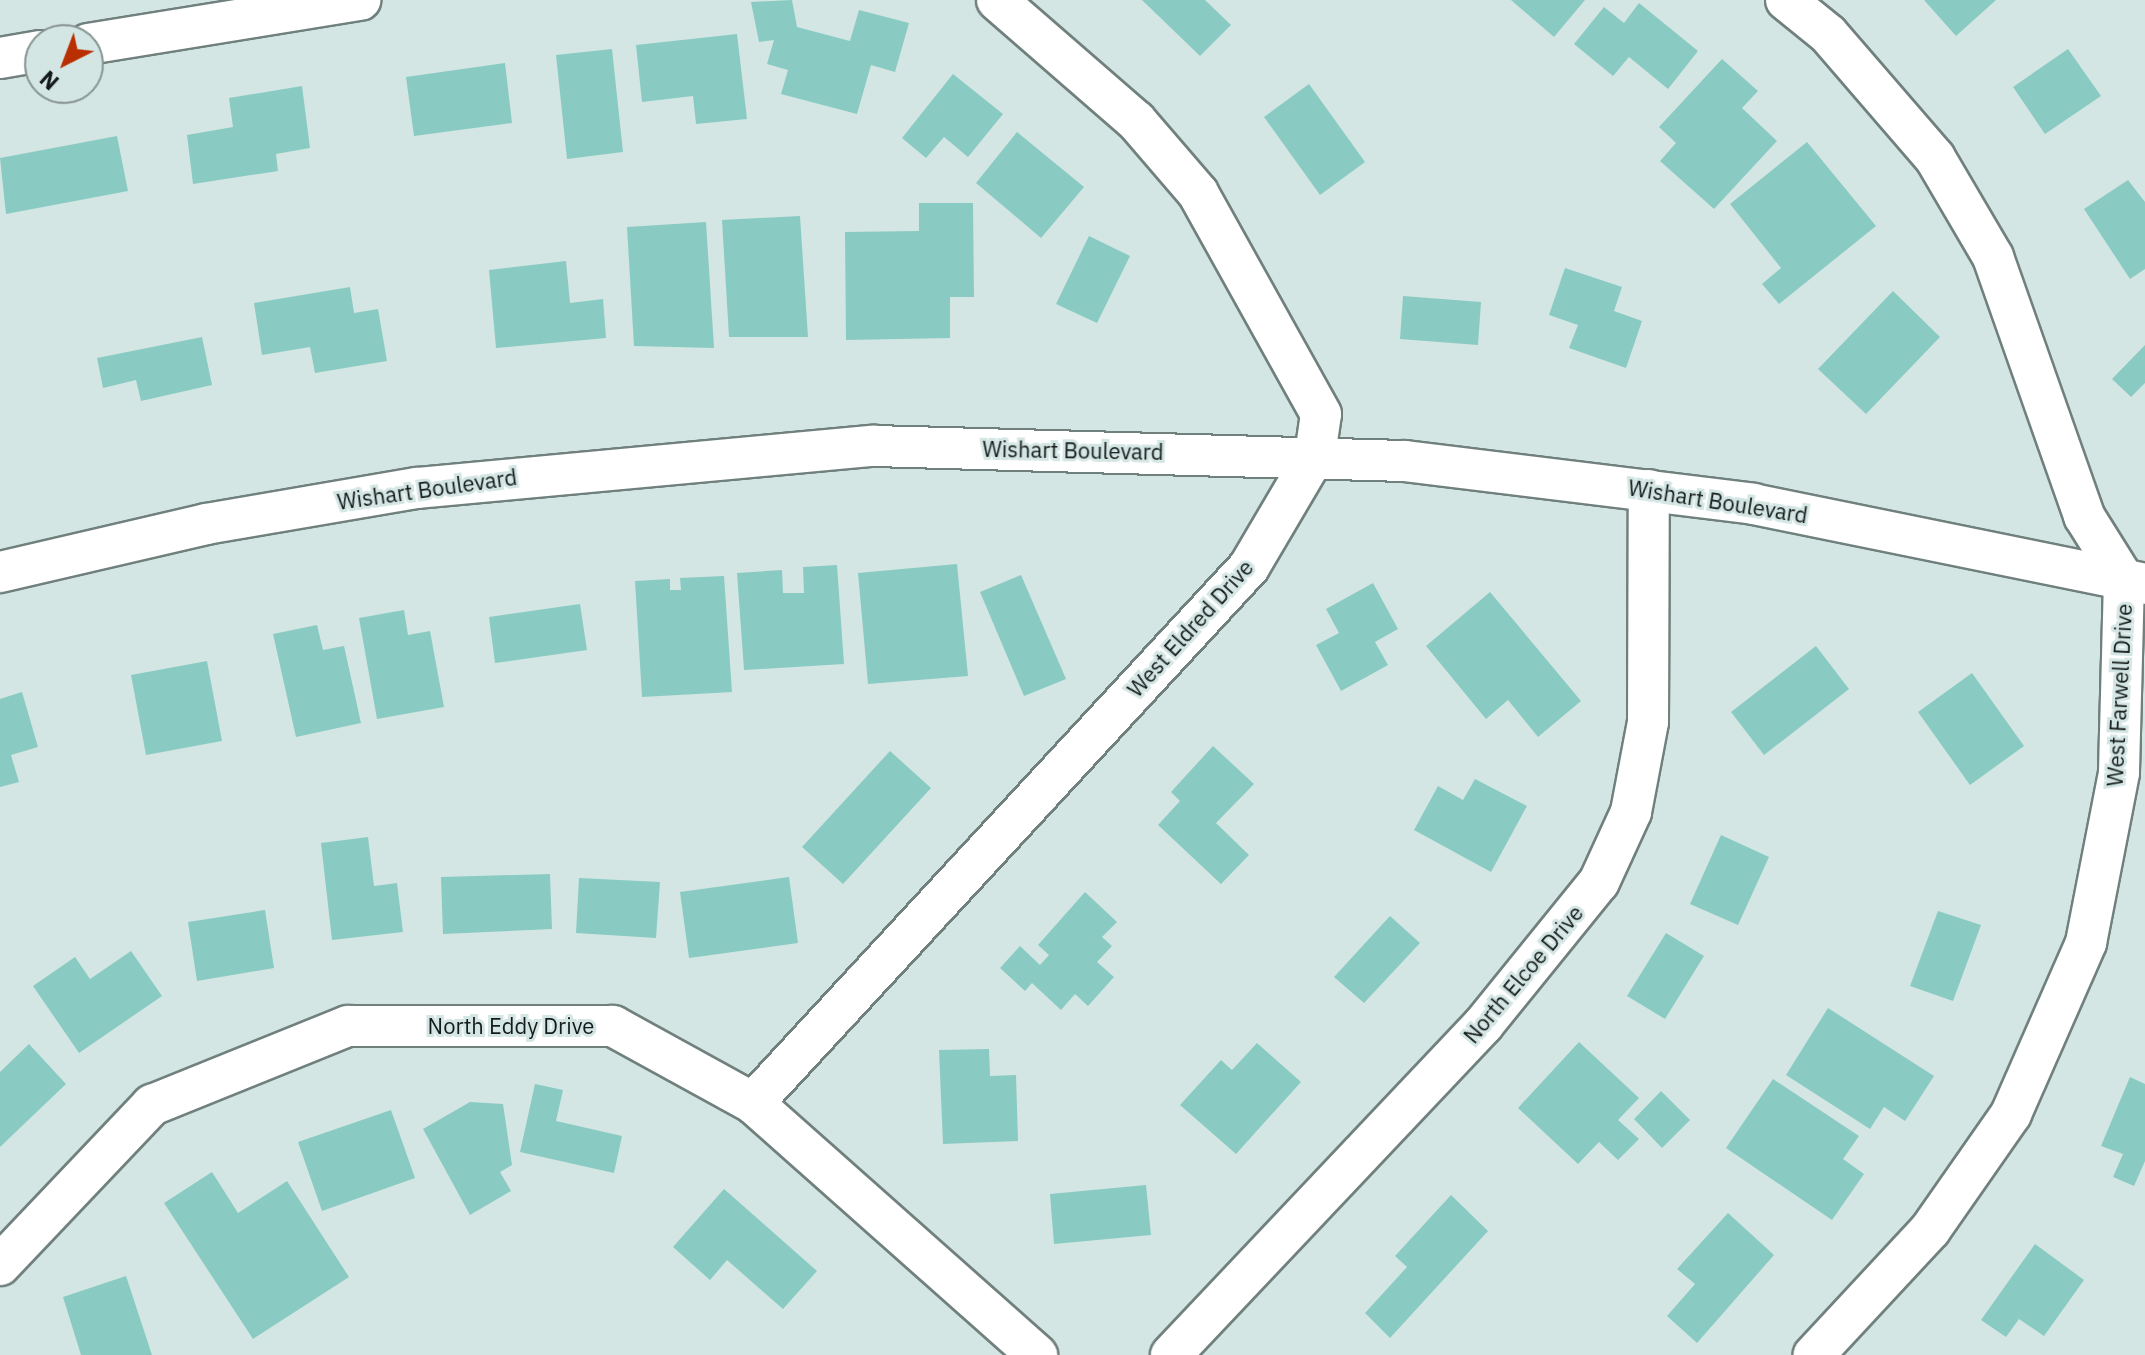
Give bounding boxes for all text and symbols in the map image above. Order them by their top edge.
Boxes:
north arrow [24,24,104,104]
text: N [33,65,65,97]
street label: Wishart Boulevard [982,435,1164,465]
street label: Wishart Boulevard [335,463,519,515]
street label: Wishart Boulevard [1626,474,1810,528]
street label: West Eldred Drive [1121,554,1259,702]
street label: West Farwell Drive [2101,603,2137,787]
street label: North Elcoe Drive [1458,900,1588,1048]
street label: North Eddy Drive [428,1013,594,1039]

